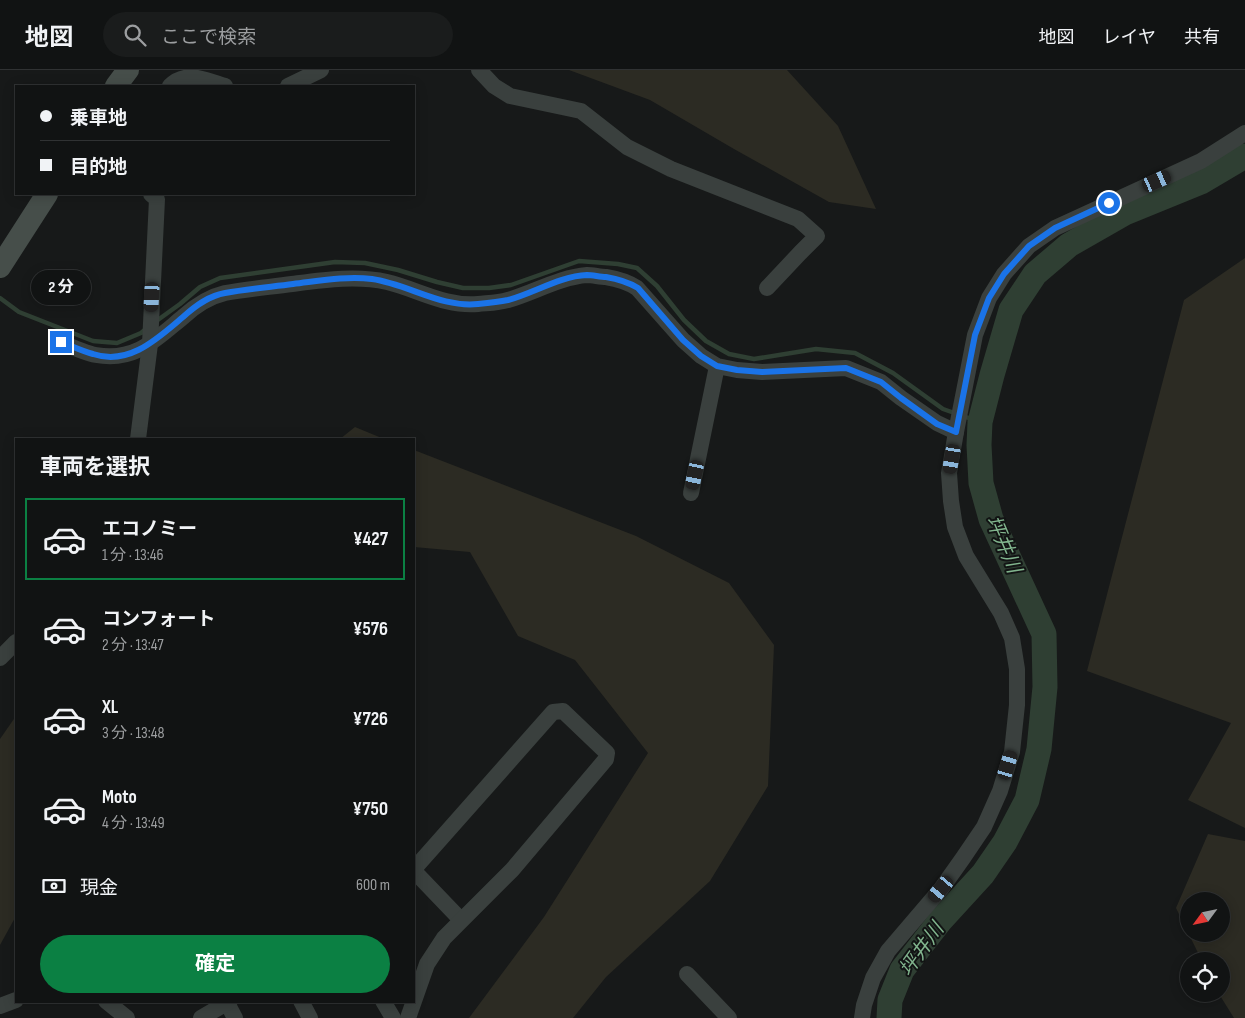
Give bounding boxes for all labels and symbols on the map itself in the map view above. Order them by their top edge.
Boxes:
car [1140,168,1173,194]
route start [1098,192,1120,214]
callout: 2 分 [31,270,91,304]
car [143,282,160,312]
route end [50,331,72,353]
car [942,443,961,475]
car [684,459,705,491]
water label: 坪井川 [980,512,1027,579]
car [996,748,1019,782]
car [925,873,956,905]
north arrow [1180,892,1230,942]
water label: 坪井川 [894,917,950,981]

